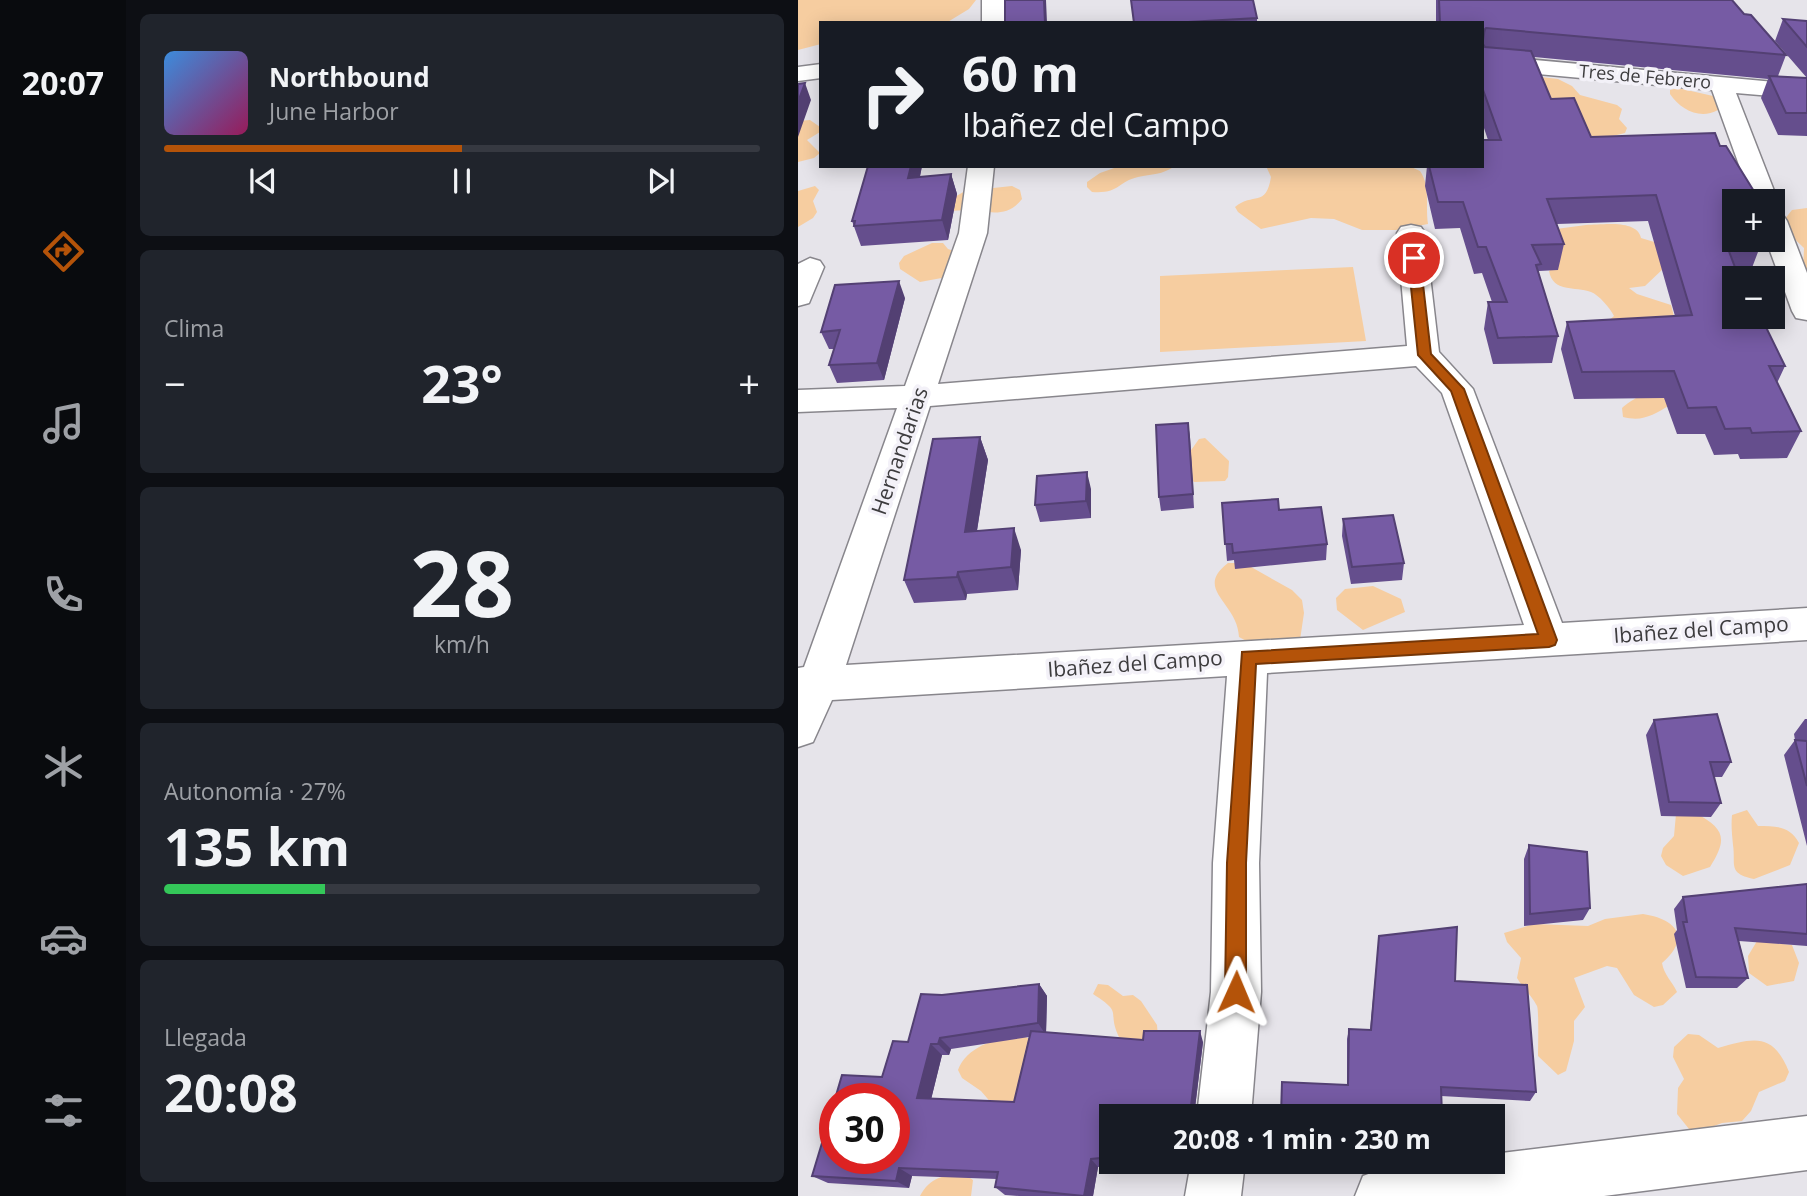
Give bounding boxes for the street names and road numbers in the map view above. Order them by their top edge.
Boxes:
street label: Tres de Febrero [1578,58,1712,94]
street label: Hernandarias [864,383,934,518]
street label: Ibañez del Campo [1612,609,1789,649]
street label: Ibañez del Campo [1046,643,1223,683]

